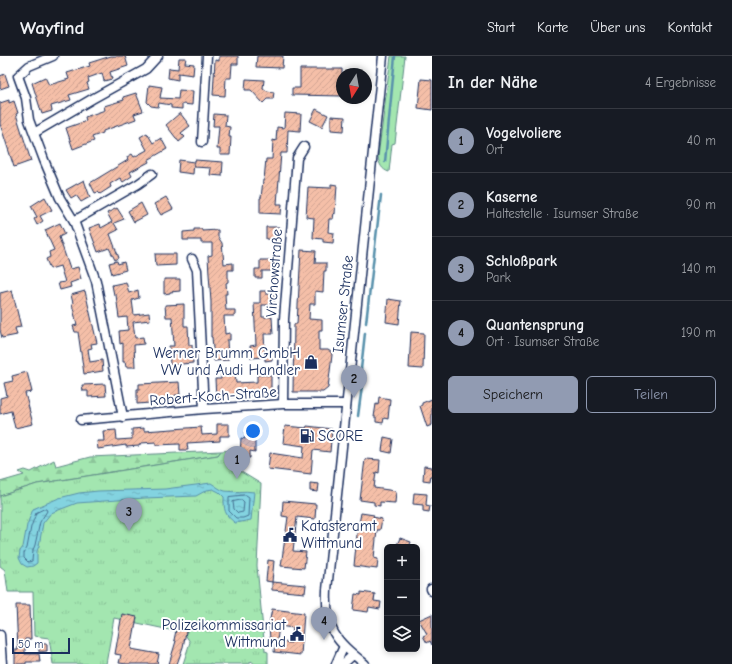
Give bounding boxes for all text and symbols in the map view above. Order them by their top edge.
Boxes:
text: Wayfind [20,17,84,39]
text: Start [487,19,515,36]
text: Karte [537,19,568,36]
text: Über uns [590,19,645,36]
text: Kontakt [667,19,712,36]
north arrow [336,68,372,104]
text: In der Nähe [448,73,537,92]
text: 4 Ergebnisse [645,75,716,90]
text: Vogelvoliere [486,124,561,142]
text: 1 [458,133,464,148]
text: 40 m [687,133,716,148]
text: Ort [486,142,503,157]
text: Kaserne [486,188,537,206]
text: 2 [458,197,464,212]
text: 90 m [686,197,716,212]
text: Haltestelle · Isumser Straße [486,206,638,221]
street label: Virchowstraße [262,228,286,318]
text: Schloßpark [486,252,557,270]
street label: Isumser Straße [329,254,357,354]
text: 3 [458,261,464,276]
text: 140 m [682,261,716,276]
text: Park [486,270,511,285]
text: Quantensprung [486,316,584,334]
text: 4 [458,325,464,340]
text: 190 m [681,325,716,340]
text: Ort · Isumser Straße [486,334,599,349]
place label: Werner Brumm GmbH VW und Audi Handler [153,344,300,379]
shop icon: Werner Brumm GmbH VW und Audi Handler [303,354,319,370]
pin: 2 [341,365,367,398]
button: Speichern [448,376,578,413]
button: Teilen [586,376,716,413]
street label: Robert-Koch-Straße [149,383,278,409]
your location [243,421,263,441]
place label: SCORE [318,427,363,445]
fuel station icon: SCORE [299,428,315,444]
pin: 1 [224,446,250,479]
pin: 3 [116,498,142,531]
place label: Katasteramt Wittmund [301,517,377,552]
public building icon: Katasteramt Wittmund [282,527,298,543]
map controls [384,544,420,652]
button: + [384,544,420,580]
button: − [384,580,420,616]
pin: 4 [311,607,337,640]
place label: Polizeikommissariat Wittmund [162,616,287,651]
button: layers [384,616,420,652]
public building icon: Polizeikommissariat Wittmund [289,626,305,642]
scale bar [12,636,70,655]
text: 50 m [18,638,43,651]

